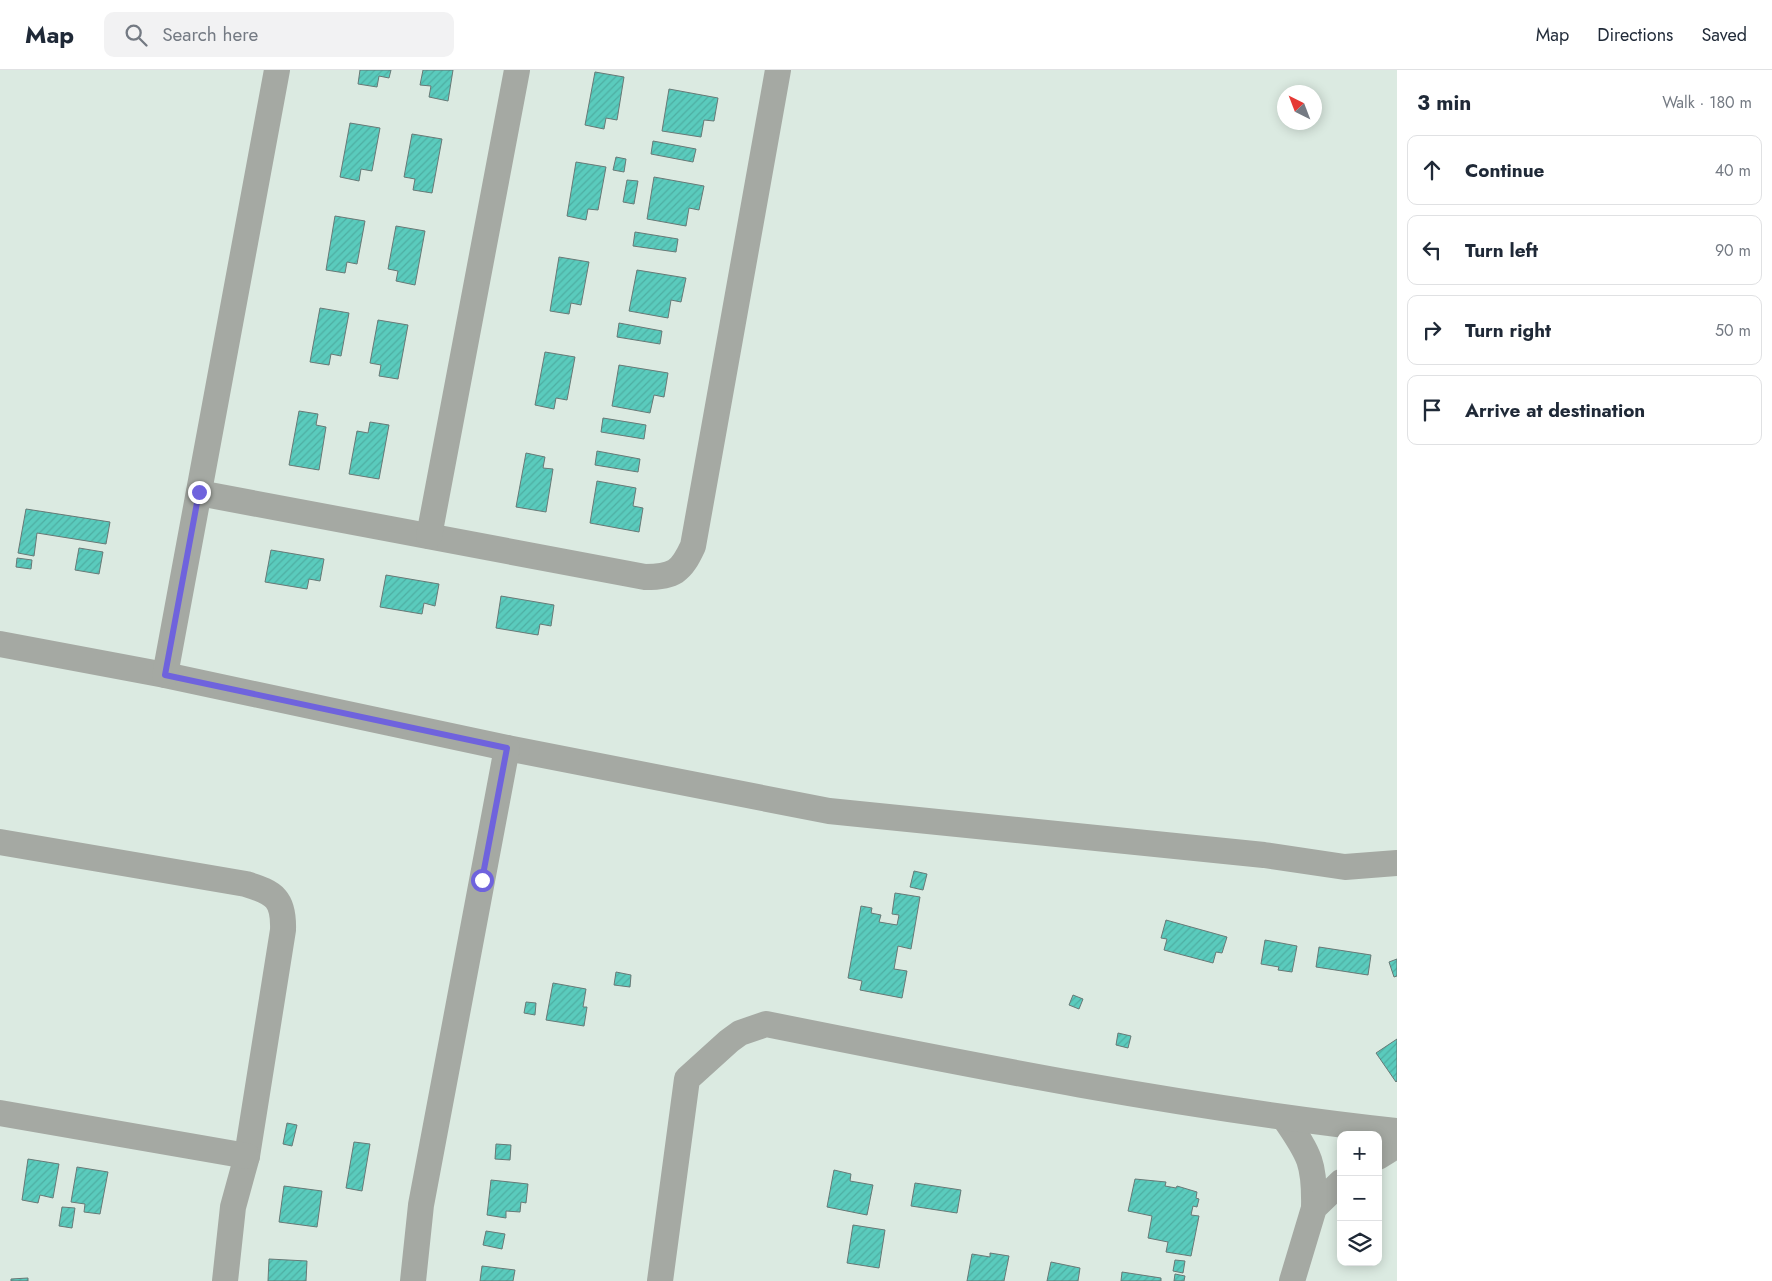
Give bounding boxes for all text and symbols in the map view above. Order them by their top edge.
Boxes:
search box [104,12,454,57]
text: Map [25,17,74,52]
icon: search [122,21,150,49]
text: Search here [162,21,258,48]
text: Map [1536,22,1569,48]
text: Directions [1597,22,1673,48]
text: Saved [1701,22,1747,48]
north arrow [1277,85,1322,130]
text: 3 min [1417,88,1471,118]
text: Walk · 180 m [1662,91,1752,114]
icon: ahead [1418,156,1446,184]
text: Continue [1465,157,1544,184]
text: 40 m [1715,159,1751,182]
icon: left [1418,236,1446,264]
text: Turn left [1465,237,1538,264]
text: 90 m [1715,239,1751,262]
icon: right [1418,316,1446,344]
text: Turn right [1465,317,1551,344]
text: 50 m [1715,319,1751,342]
icon: arrive [1418,396,1446,424]
text: Arrive at destination [1465,397,1645,424]
route end [188,481,211,504]
route start [471,869,494,892]
map controls [1337,1131,1382,1266]
button: + [1337,1131,1382,1176]
button: − [1337,1176,1382,1221]
button: layers [1337,1221,1382,1266]

